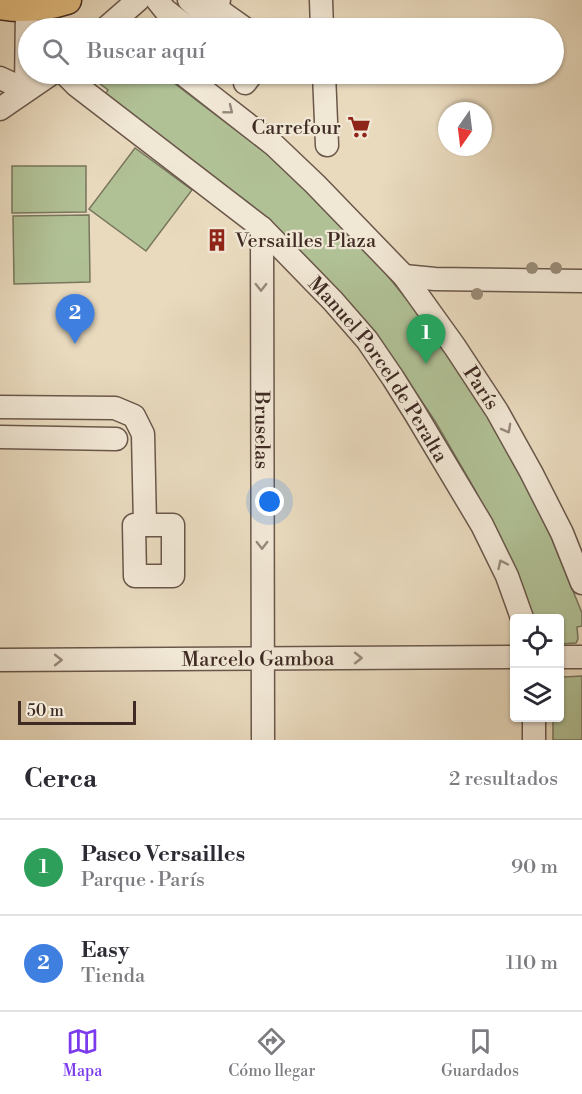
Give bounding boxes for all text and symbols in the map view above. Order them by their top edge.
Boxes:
search box [18,18,564,84]
icon: search [39,35,72,68]
text: Buscar aquí [87,38,205,65]
north arrow [438,102,492,156]
one-way arrow [222,103,233,114]
supermarket icon: Carrefour [346,114,372,140]
place label: Carrefour [251,116,341,141]
building icon: Versailles Plaza [204,227,230,253]
place label: Versailles Plaza [234,229,377,254]
street label: Manuel Porcel de Peralta [302,272,453,468]
one-way arrow [255,282,267,291]
pin: 2 [56,294,94,344]
pin: 1 [406,314,446,364]
street label: París [457,362,504,415]
street label: Bruselas [248,390,273,469]
one-way arrow [500,423,511,433]
your location [255,487,284,516]
one-way arrow [256,540,268,549]
one-way arrow [497,559,509,570]
map controls [510,614,564,722]
button: locate [510,614,564,668]
street label: Marcelo Gamboa [181,647,335,673]
one-way arrow [354,652,363,664]
one-way arrow [54,654,63,666]
button: layers [510,668,564,722]
scale bar [18,698,136,726]
text: 50 m [27,701,64,721]
text: Cerca [24,763,97,795]
text: 2 resultados [449,767,558,792]
text: Paseo Versailles [81,841,245,868]
text: 1 [39,855,48,880]
text: 90 m [511,855,558,880]
text: Parque · París [81,868,205,893]
text: Easy [81,937,129,964]
text: 2 [37,951,50,976]
text: 110 m [506,951,558,976]
text: Tienda [81,964,145,989]
tab: Mapa [63,1025,102,1081]
tab: Cómo llegar [228,1025,315,1081]
tab: Guardados [441,1025,519,1081]

